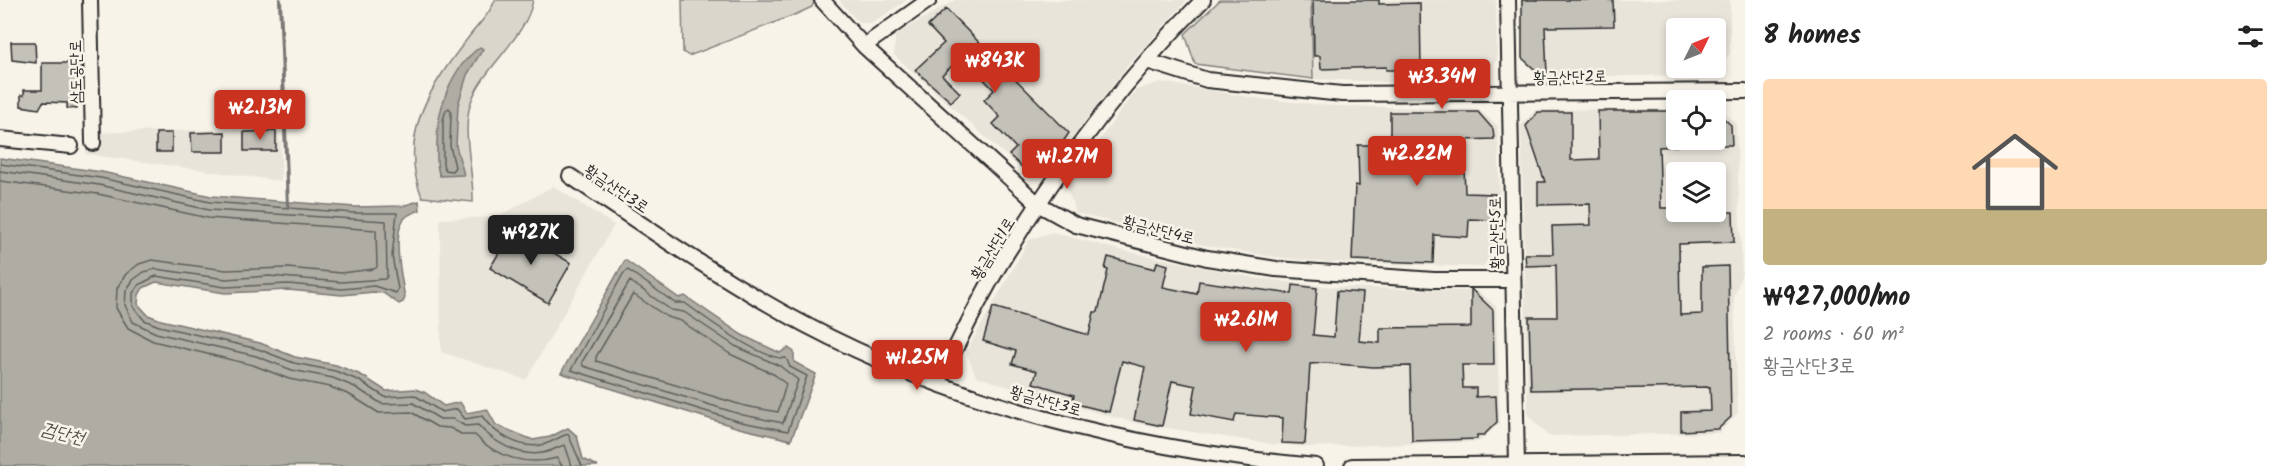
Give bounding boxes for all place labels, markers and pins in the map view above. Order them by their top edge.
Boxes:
pin: ₩843K [953,43,1037,94]
pin: ₩3.34M [1393,59,1491,110]
pin: ₩2.13M [211,90,309,141]
pin: ₩2.22M [1368,136,1466,187]
pin: ₩1.27M [1018,139,1116,190]
pin: ₩927K [489,215,573,266]
pin: ₩2.61M [1197,302,1295,353]
pin: ₩1.25M [868,340,966,391]

